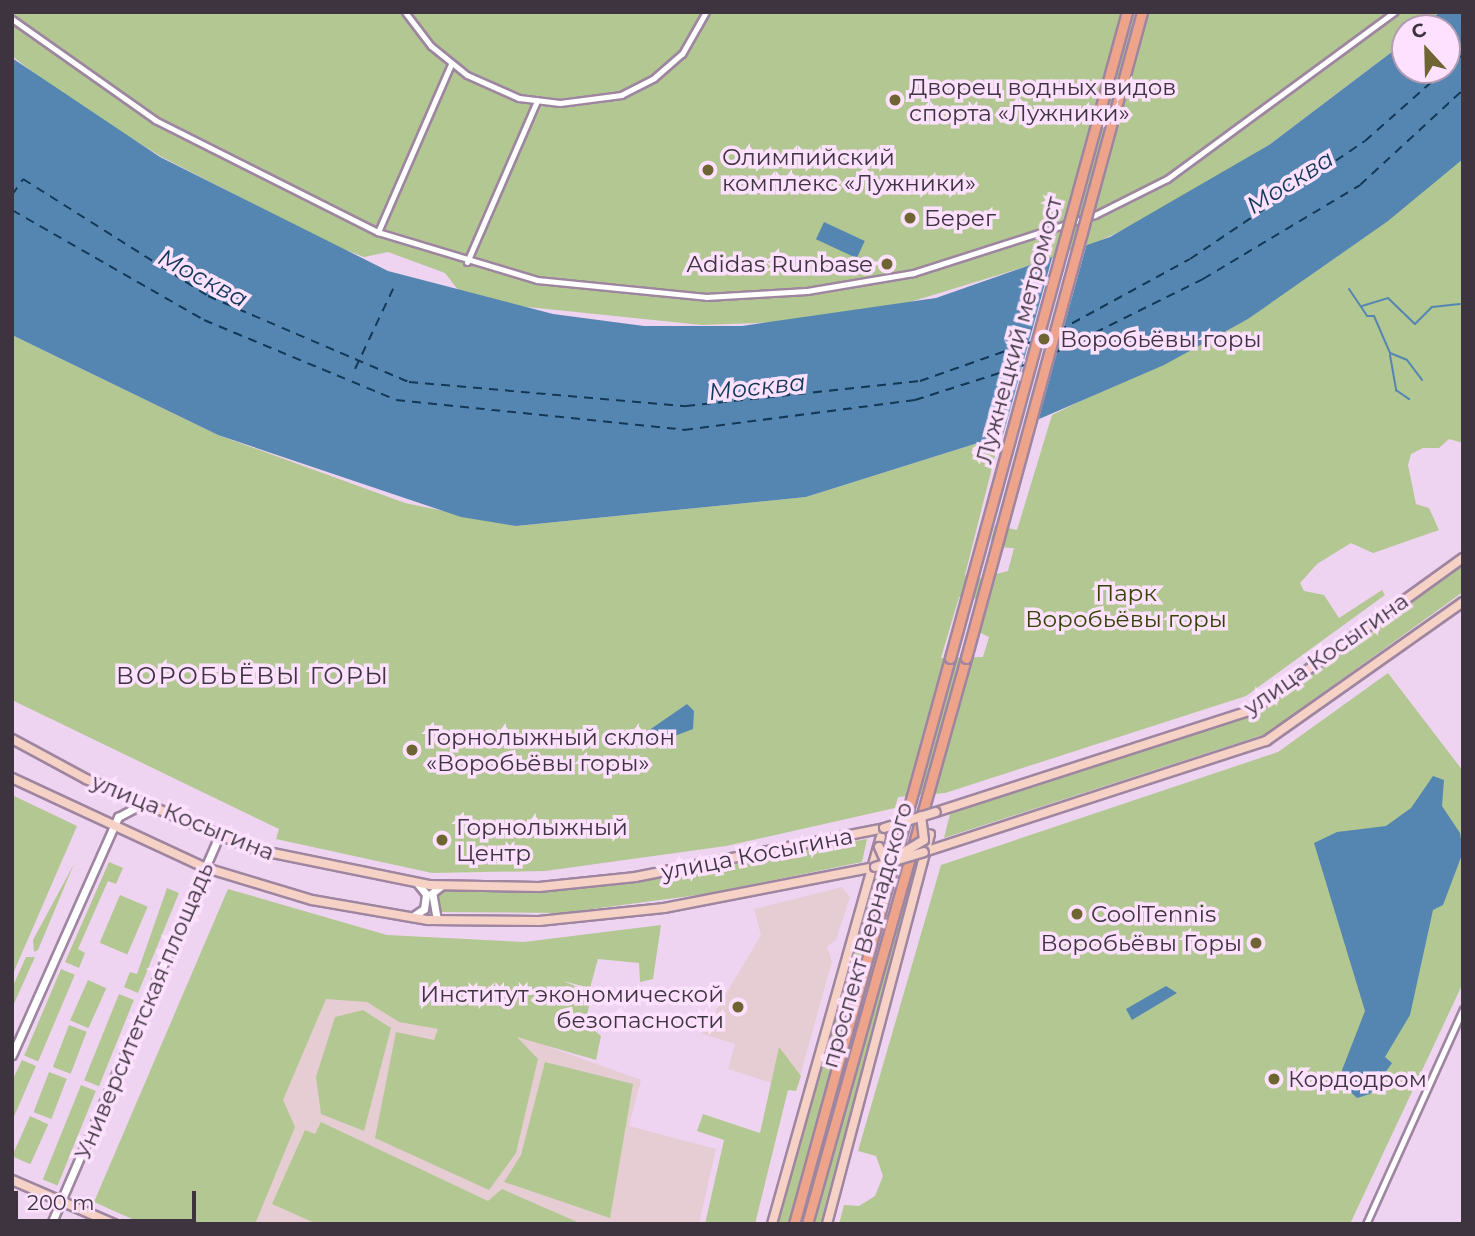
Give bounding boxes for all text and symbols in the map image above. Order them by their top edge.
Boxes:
north arrow [1391,14,1461,84]
text: С [1408,18,1429,44]
place label: Дворец водных видов спорта «Лужники» [909,73,1176,127]
marker: Дворец водных видов спорта «Лужники» [887,92,903,108]
place label: Олимпийский комплекс «Лужники» [722,143,976,197]
water label: Москва [1241,144,1339,220]
marker: Олимпийский комплекс «Лужники» [700,162,716,178]
street label: Лужнецкий метромост [970,193,1068,467]
place label: Берег [924,204,996,232]
marker: Берег [902,210,918,226]
water label: Москва [153,242,253,314]
place label: Adidas Runbase [687,250,873,278]
marker: Adidas Runbase [879,256,895,272]
place label: Воробьёвы горы [1060,325,1261,353]
marker: Воробьёвы горы [1034,329,1054,349]
water label: Москва [707,368,807,406]
park label: Парк Воробьёвы горы [1025,579,1227,633]
street label: улица Косыгина [1238,587,1414,721]
district label: ВОРОБЬЁВЫ ГОРЫ [118,662,388,690]
place label: Горнолыжный склон «Воробьёвы горы» [426,723,675,777]
marker: Горнолыжный склон «Воробьёвы горы» [404,742,420,758]
street label: улица Косыгина [88,768,278,866]
street label: проспект Вернадского [816,799,918,1071]
place label: Горнолыжный Центр [456,813,628,867]
street label: улица Косыгина [659,822,855,886]
marker: Горнолыжный Центр [434,832,450,848]
street label: Университетская площадь [69,858,219,1164]
place label: CoolTennis [1091,900,1216,928]
marker: CoolTennis [1069,906,1085,922]
place label: Воробьёвы Горы [1040,929,1242,957]
marker: Воробьёвы Горы [1248,935,1264,951]
place label: Институт экономической безопасности [420,980,724,1034]
marker: Институт экономической безопасности [730,999,746,1015]
place label: Кордодром [1288,1065,1427,1093]
marker: Кордодром [1266,1071,1282,1087]
scale bar [18,1176,200,1220]
text: 200 m [27,1190,94,1215]

